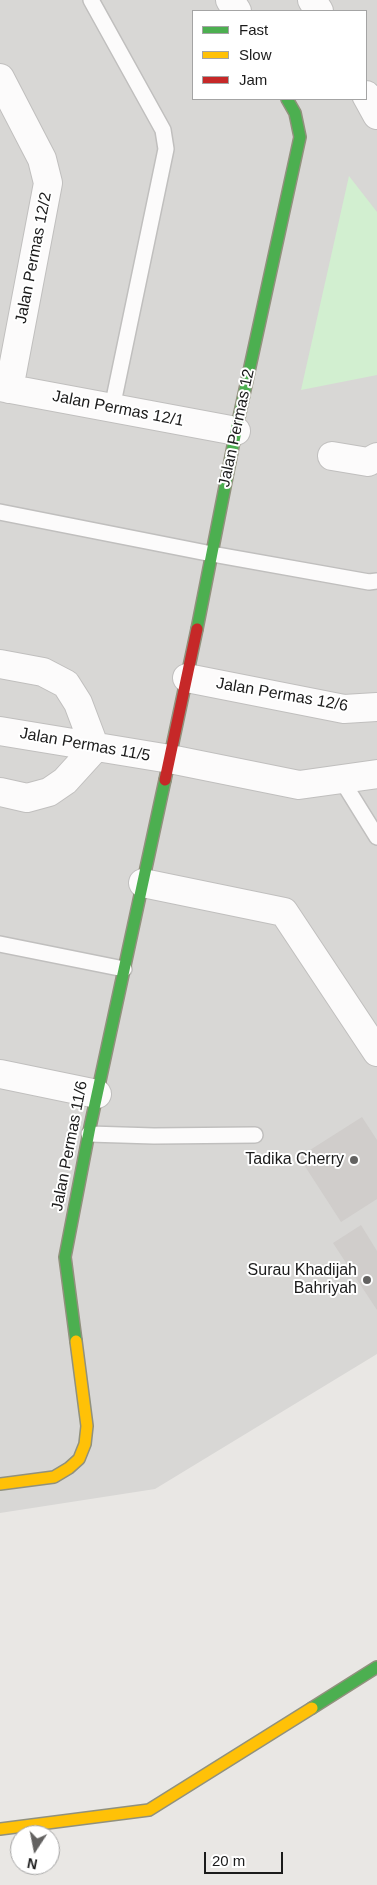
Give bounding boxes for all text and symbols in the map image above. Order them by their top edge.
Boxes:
legend [192,10,367,100]
text: Fast [239,21,268,38]
text: Slow [239,46,272,63]
text: Jam [239,71,267,88]
street label: Jalan Permas 12/2 [12,191,56,325]
street label: Jalan Permas 12 [215,367,259,489]
street label: Jalan Permas 12/1 [51,387,185,431]
street label: Jalan Permas 12/6 [215,674,349,716]
street label: Jalan Permas 11/5 [18,724,152,766]
street label: Jalan Permas 11/6 [48,1079,92,1213]
place label: Tadika Cherry [245,1150,344,1170]
marker: Tadika Cherry [348,1154,360,1166]
place label: Surau Khadijah Bahriyah [248,1261,357,1299]
marker: Surau Khadijah Bahriyah [361,1274,373,1286]
north arrow [10,1825,60,1875]
scale bar [207,1842,286,1874]
text: 20 m [212,1852,245,1869]
text: N [26,1855,39,1873]

